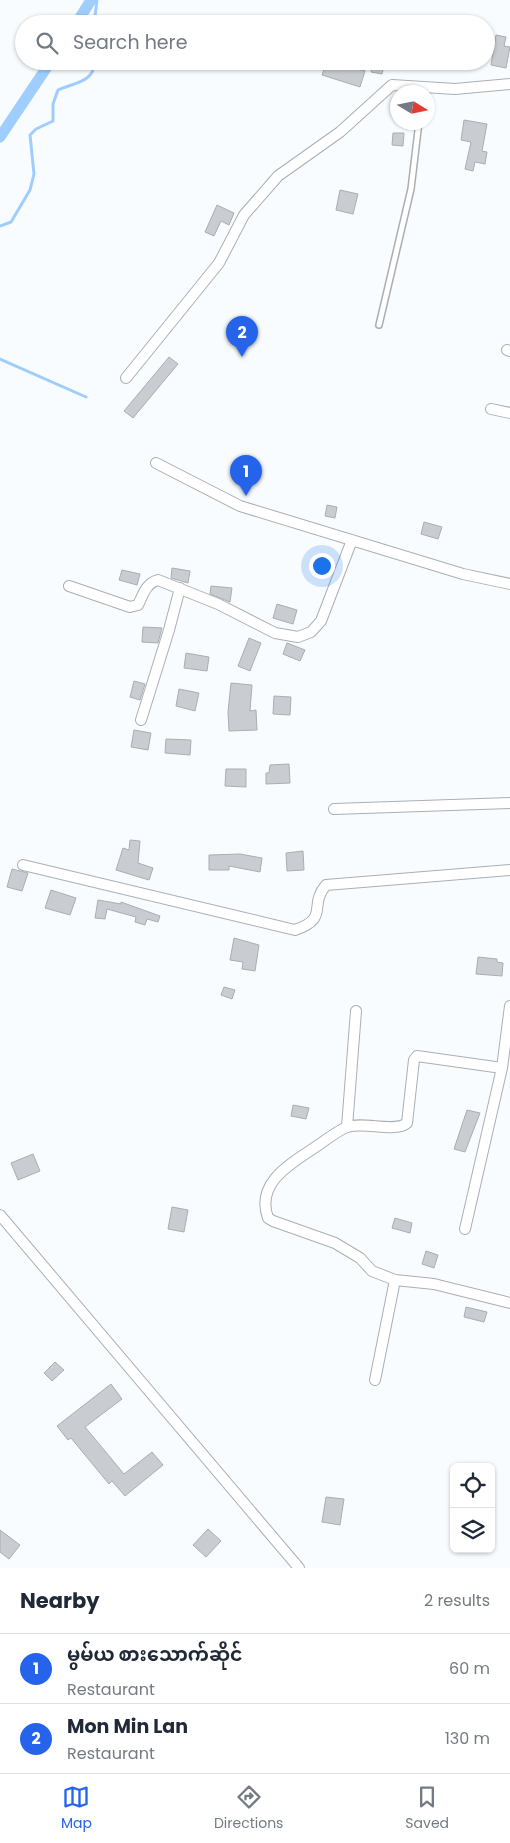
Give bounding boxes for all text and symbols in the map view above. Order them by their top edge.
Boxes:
search box [15,15,495,70]
icon: search [33,29,61,57]
text: Search here [73,29,187,56]
north arrow [390,85,435,130]
pin: 2 [226,316,258,357]
pin: 1 [230,455,262,496]
your location [309,553,335,579]
map controls [450,1463,495,1553]
button: locate [450,1463,495,1508]
button: layers [450,1508,495,1553]
text: Nearby [20,1586,100,1615]
text: 2 results [424,1589,490,1612]
text: မွမ်ယ စားသောက်ဆိုင် [67,1641,243,1668]
text: 1 [33,1657,39,1680]
text: 60 m [449,1657,490,1680]
text: Restaurant [67,1678,155,1701]
text: Mon Min Lan [67,1713,188,1740]
text: 2 [31,1727,41,1750]
text: 130 m [445,1727,490,1750]
text: Restaurant [67,1742,155,1765]
tab: Map [61,1783,92,1834]
tab: Directions [214,1783,283,1834]
tab: Saved [405,1783,449,1834]

